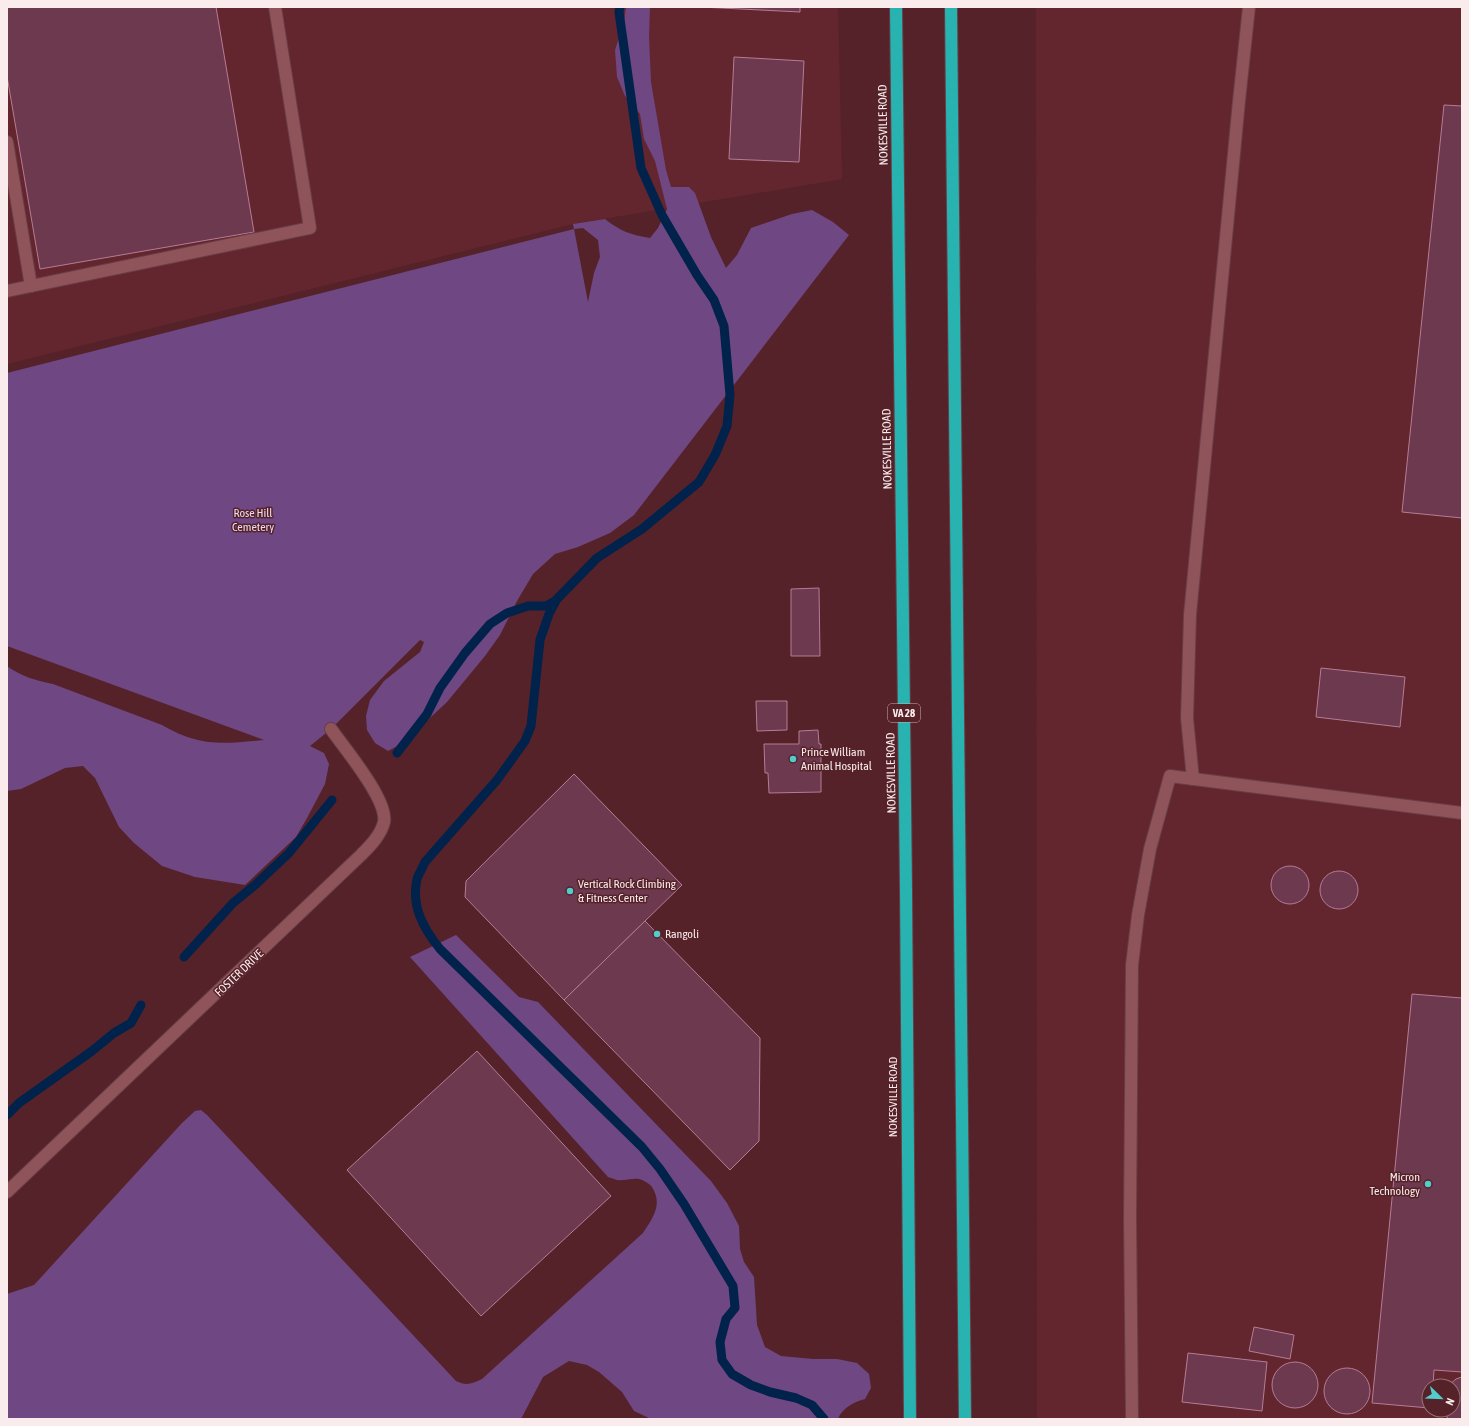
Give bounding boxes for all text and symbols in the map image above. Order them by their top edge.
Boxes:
street label: NOKESVILLE ROAD [875,84,891,165]
street label: NOKESVILLE ROAD [879,408,895,489]
park label: Rose Hill Cemetery [232,506,274,534]
road number: VA 28 [888,704,920,722]
street label: NOKESVILLE ROAD [883,732,899,813]
place label: Prince William Animal Hospital [801,745,873,773]
marker: Prince William Animal Hospital [788,754,798,764]
place label: Vertical Rock Climbing & Fitness Center [578,877,677,905]
marker: Vertical Rock Climbing & Fitness Center [565,886,575,896]
place label: Rangoli [665,927,699,941]
marker: Rangoli [652,929,662,939]
street label: FOSTER DRIVE [212,947,266,999]
street label: NOKESVILLE ROAD [886,1056,900,1137]
place label: Micron Technology [1370,1170,1420,1198]
marker: Micron Technology [1423,1179,1433,1189]
north arrow [1421,1378,1461,1418]
text: N [1443,1397,1457,1407]

